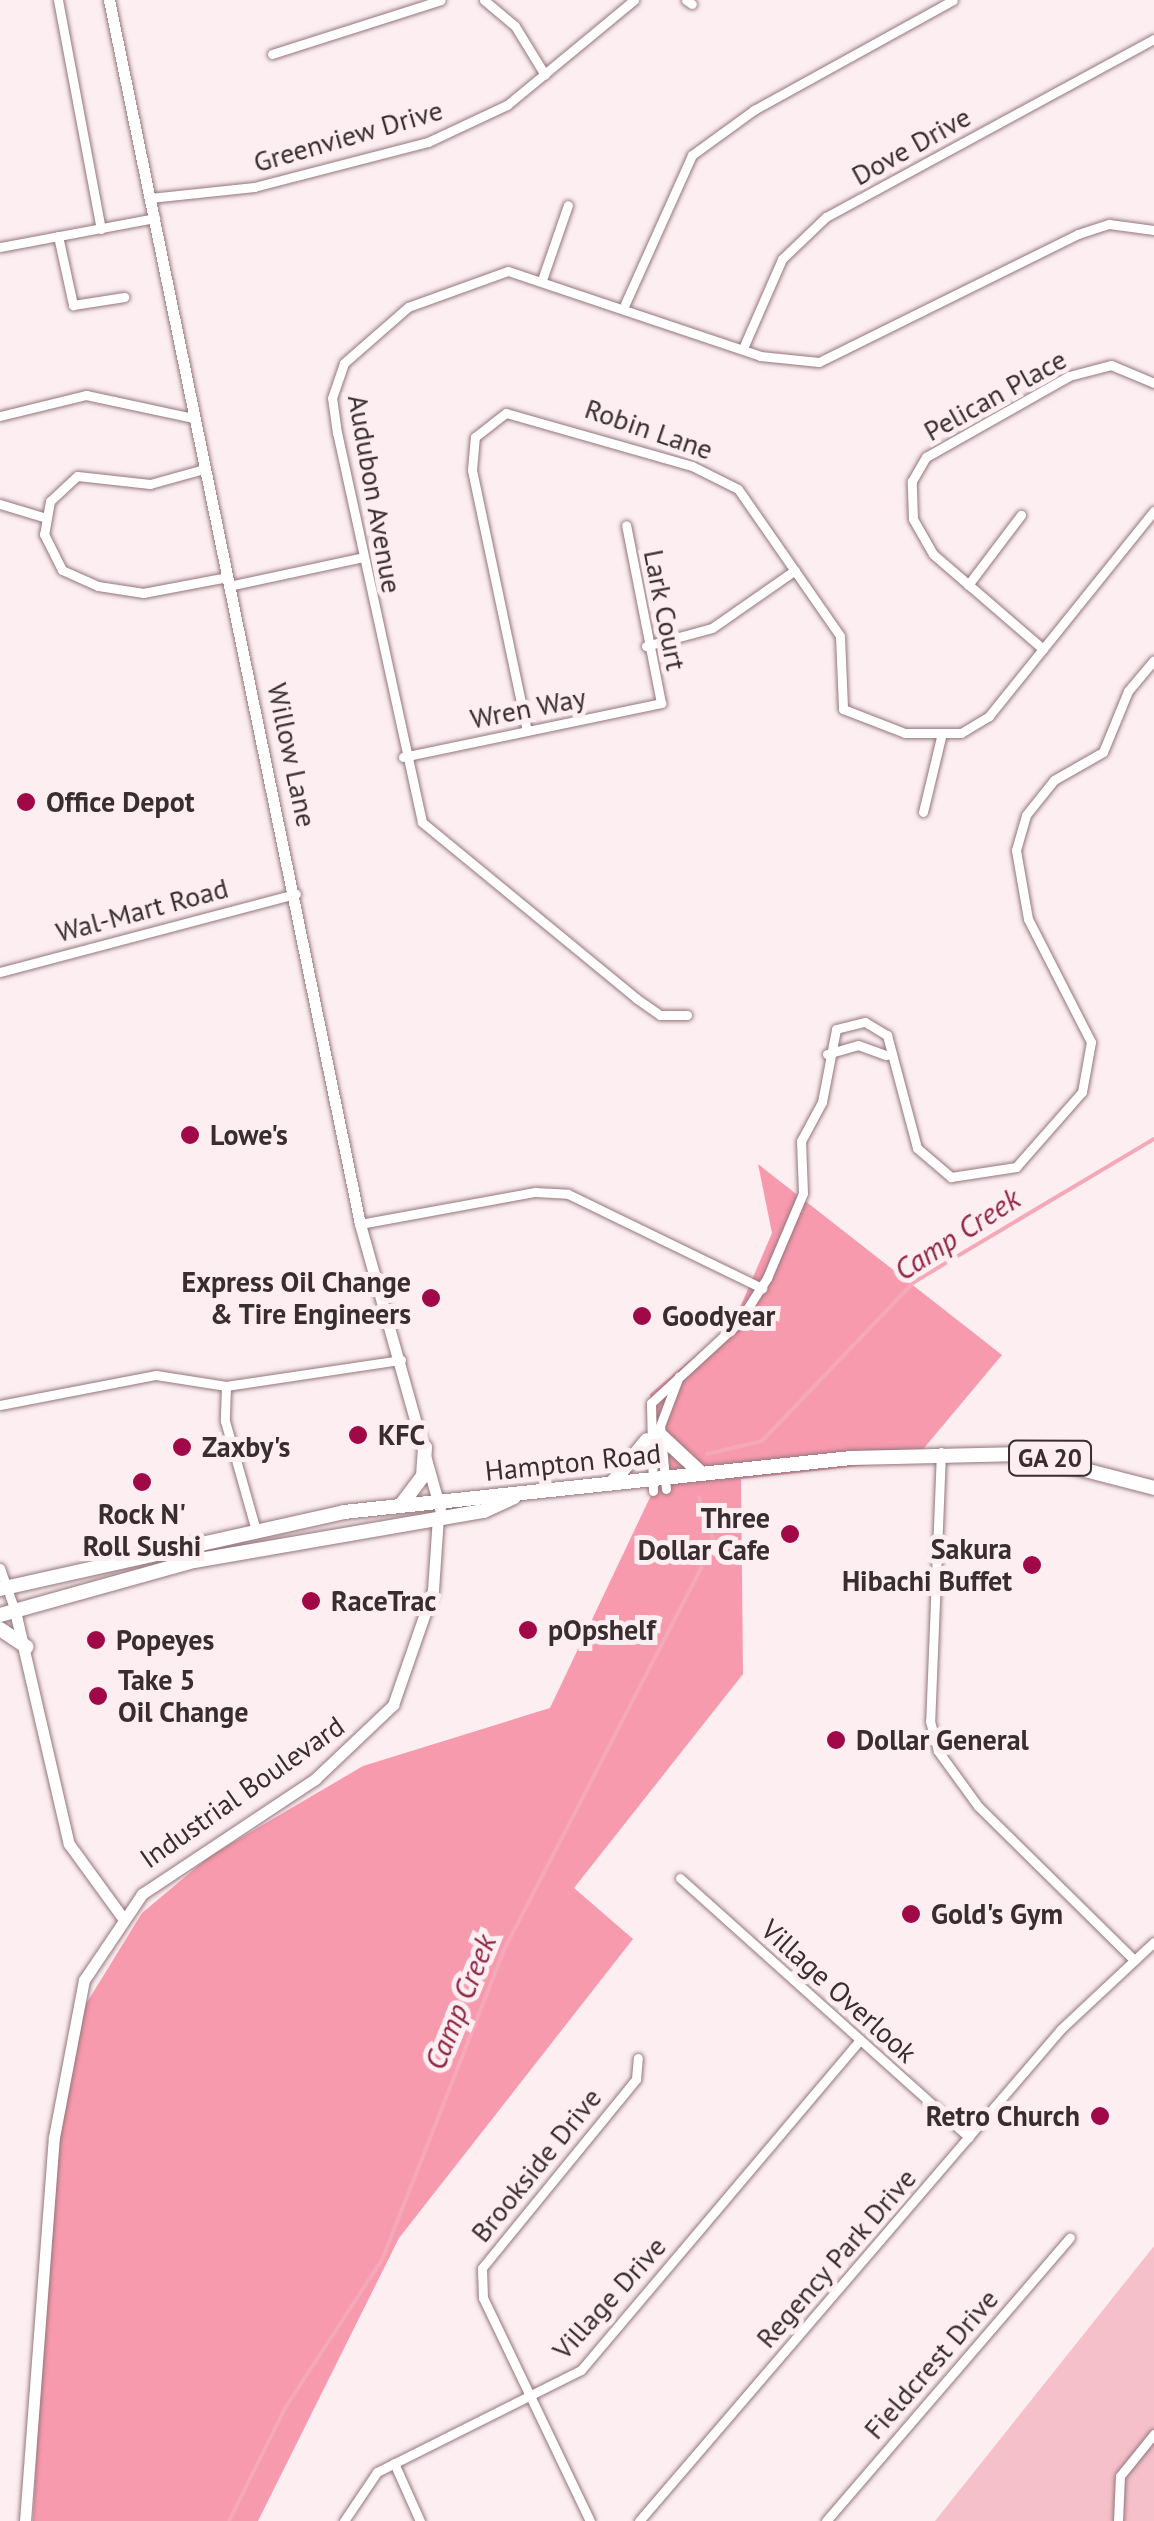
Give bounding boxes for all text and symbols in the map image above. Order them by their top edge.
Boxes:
street label: Greenview Drive [249,93,447,179]
street label: Dove Drive [846,100,976,192]
street label: Pelican Place [918,342,1072,448]
street label: Robin Lane [581,391,717,467]
street label: Audubon Avenue [341,392,409,596]
street label: Lark Court [637,546,693,674]
street label: Willow Lane [260,680,324,830]
street label: Wren Way [467,680,589,736]
place label: Office Depot [46,785,194,819]
marker: Office Depot [15,791,37,813]
street label: Wal-Mart Road [52,871,232,949]
place label: Lowe's [210,1118,288,1152]
marker: Lowe's [179,1124,201,1146]
water label: Camp Creek [887,1180,1027,1288]
place label: Express Oil Change & Tire Engineers [181,1265,411,1331]
marker: Express Oil Change & Tire Engineers [420,1287,442,1309]
place label: Goodyear [662,1299,775,1333]
marker: Goodyear [631,1305,653,1327]
place label: KFC [378,1418,425,1452]
marker: KFC [347,1424,369,1446]
place label: Zaxby's [202,1430,290,1464]
marker: Zaxby's [171,1436,193,1458]
street label: Hampton Road [483,1436,663,1488]
road number: GA 20 [1005,1438,1095,1478]
marker: Rock N' Roll Sushi [131,1471,153,1493]
place label: Rock N' Roll Sushi [83,1497,201,1563]
place label: Three Dollar Cafe [637,1501,770,1567]
marker: Three Dollar Cafe [779,1523,801,1545]
place label: Sakura Hibachi Buffet [842,1532,1012,1598]
marker: Sakura Hibachi Buffet [1021,1554,1043,1576]
place label: RaceTrac [331,1584,436,1618]
marker: RaceTrac [300,1590,322,1612]
place label: pOpshelf [548,1613,656,1647]
marker: pOpshelf [517,1619,539,1641]
place label: Popeyes [116,1623,214,1657]
marker: Popeyes [85,1629,107,1651]
place label: Take 5 Oil Change [118,1663,249,1729]
marker: Take 5 Oil Change [87,1685,109,1707]
street label: Industrial Boulevard [133,1709,351,1875]
place label: Dollar General [856,1723,1029,1757]
marker: Dollar General [825,1729,847,1751]
place label: Gold's Gym [931,1897,1063,1931]
marker: Gold's Gym [900,1903,922,1925]
street label: Village Overlook [754,1912,924,2070]
water label: Camp Creek [417,1929,503,2075]
street label: Brookside Drive [464,2081,608,2249]
place label: Retro Church [925,2099,1080,2133]
marker: Retro Church [1089,2105,1111,2127]
street label: Regency Park Drive [748,2161,924,2355]
street label: Village Drive [545,2230,673,2366]
street label: Fieldcrest Drive [857,2282,1005,2446]

